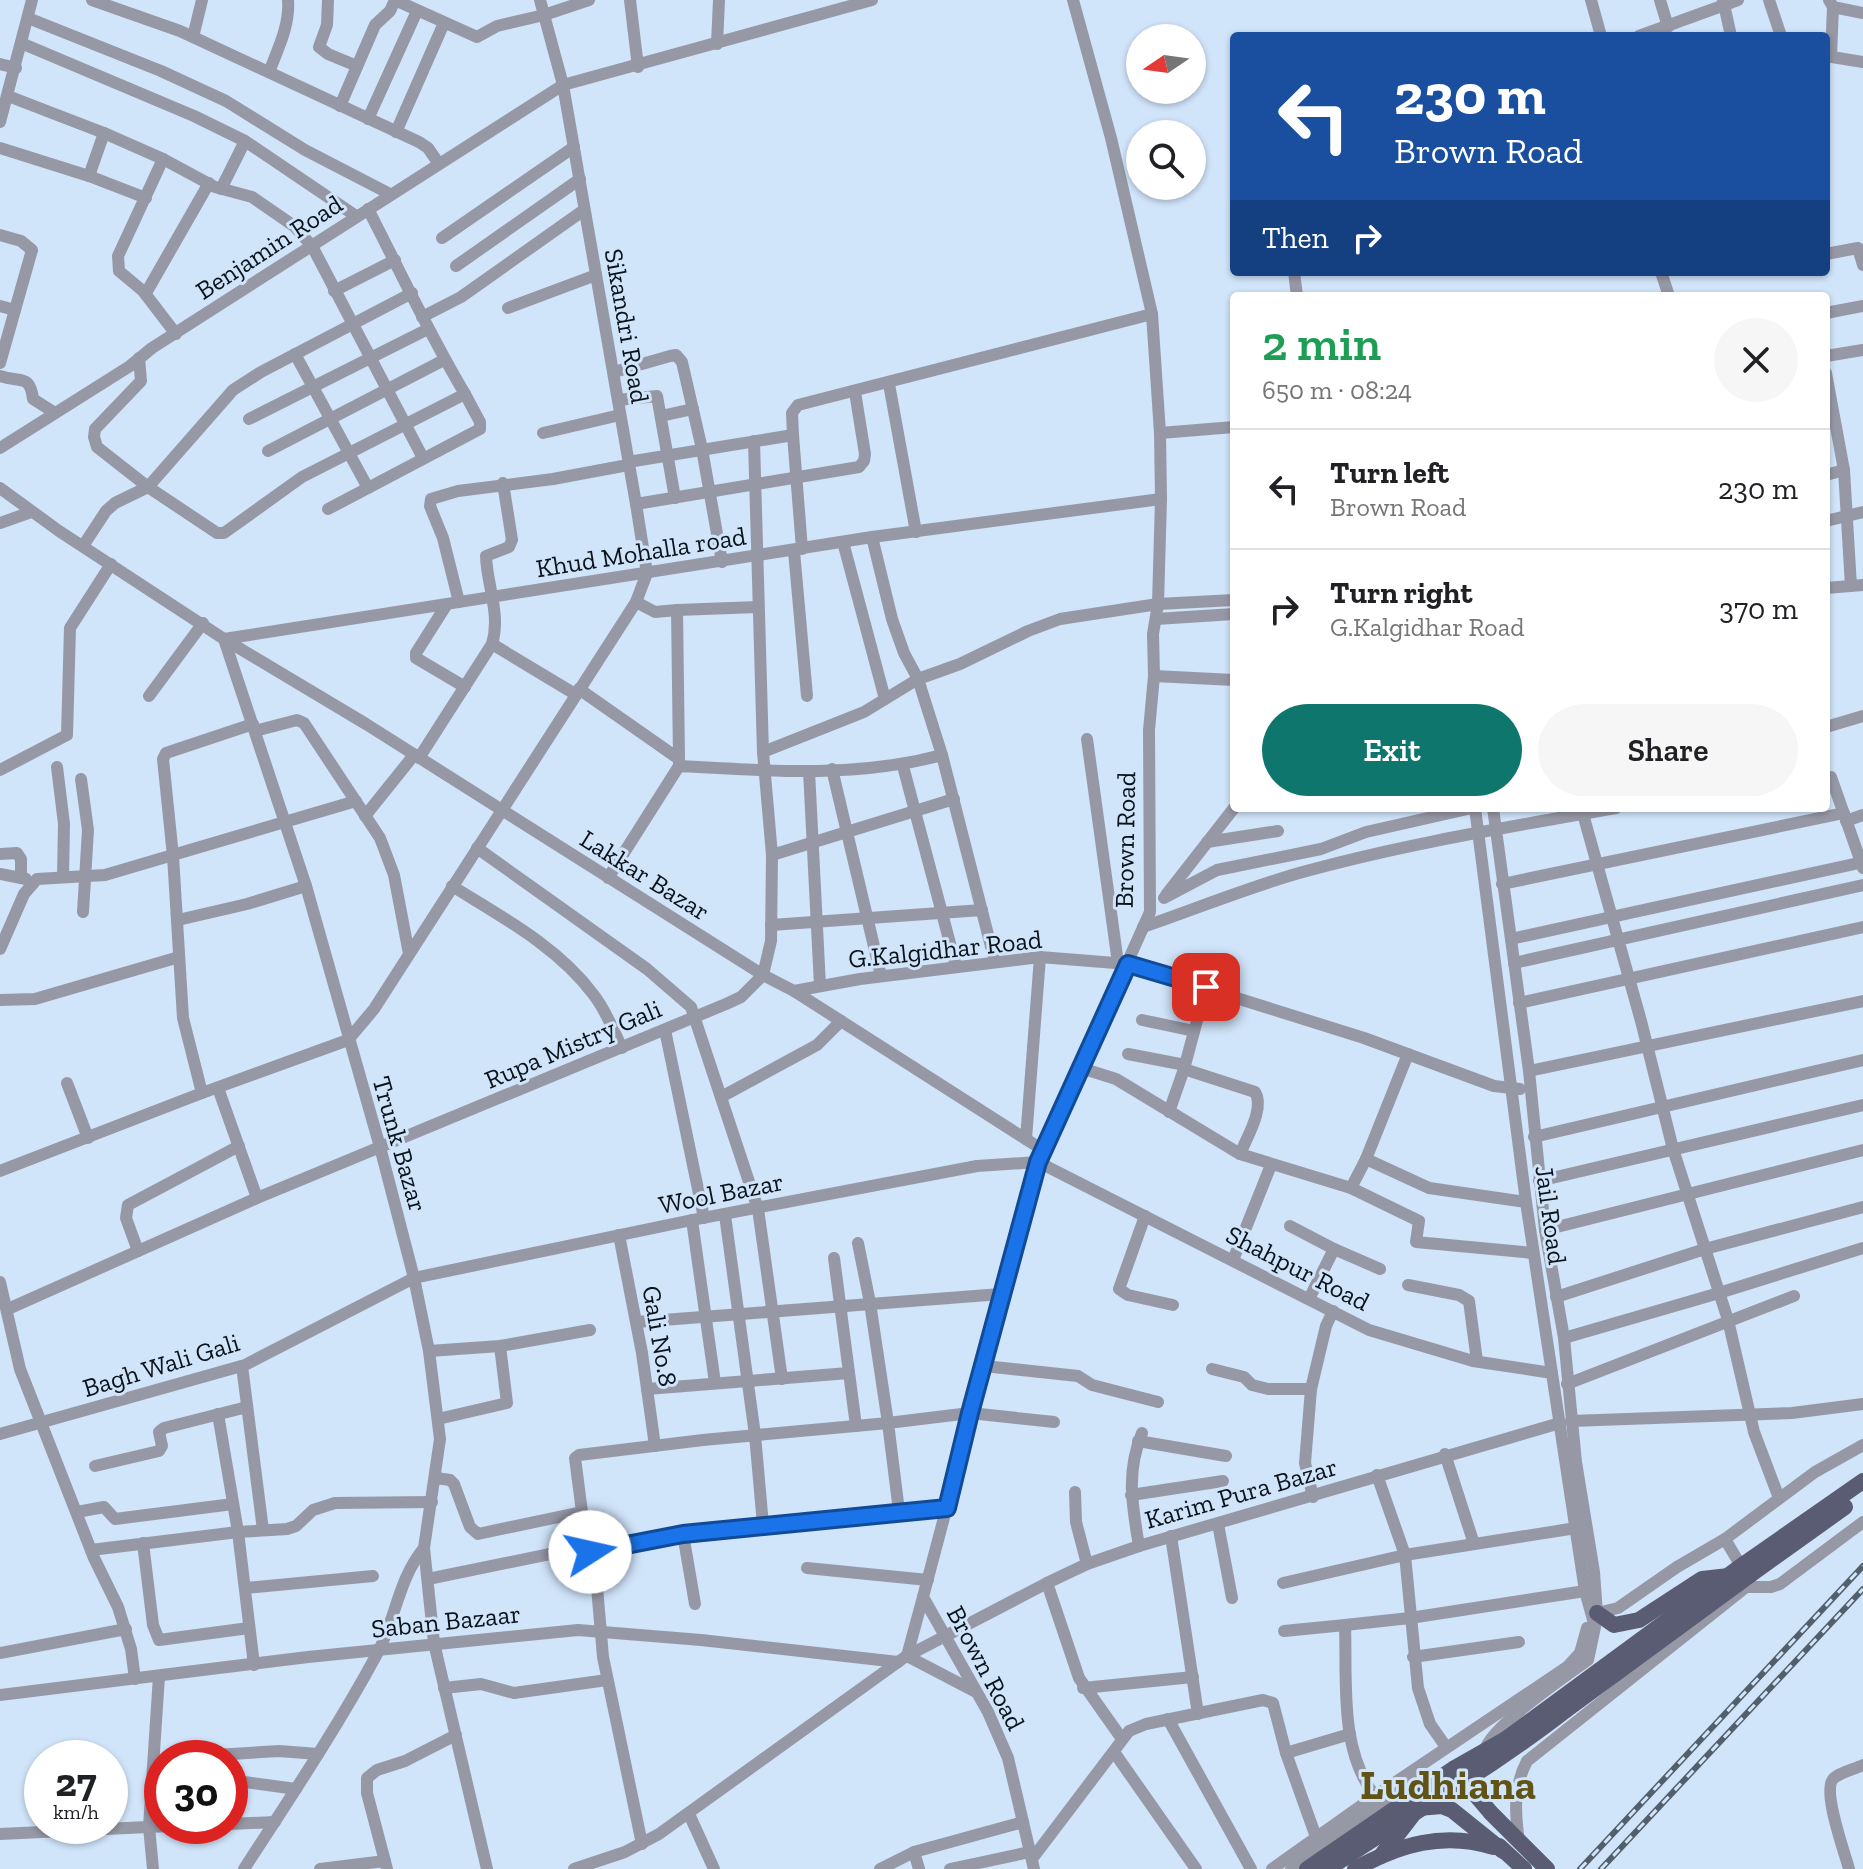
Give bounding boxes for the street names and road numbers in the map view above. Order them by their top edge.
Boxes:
street label: Benjamin Road [190,188,348,306]
street label: Sikandri Road [598,246,656,406]
street label: Khud Mohalla road [534,520,748,584]
street label: Brown Road [1108,772,1142,908]
street label: Lakkar Bazar [574,823,716,927]
street label: G.Kalgidhar Road [847,923,1043,975]
street label: Rupa Mistry Gali [480,992,666,1096]
street label: Trunk Bazar [365,1073,435,1215]
street label: Jail Road [1528,1163,1574,1267]
street label: Wool Bazar [656,1165,786,1221]
street label: Shahpur Road [1221,1218,1375,1318]
street label: Gali No.8 [635,1283,685,1389]
street label: Bagh Wali Gali [79,1326,243,1404]
street label: Karim Pura Bazar [1141,1450,1341,1536]
street label: Saban Bazaar [370,1597,522,1645]
street label: Brown Road [940,1600,1032,1736]

